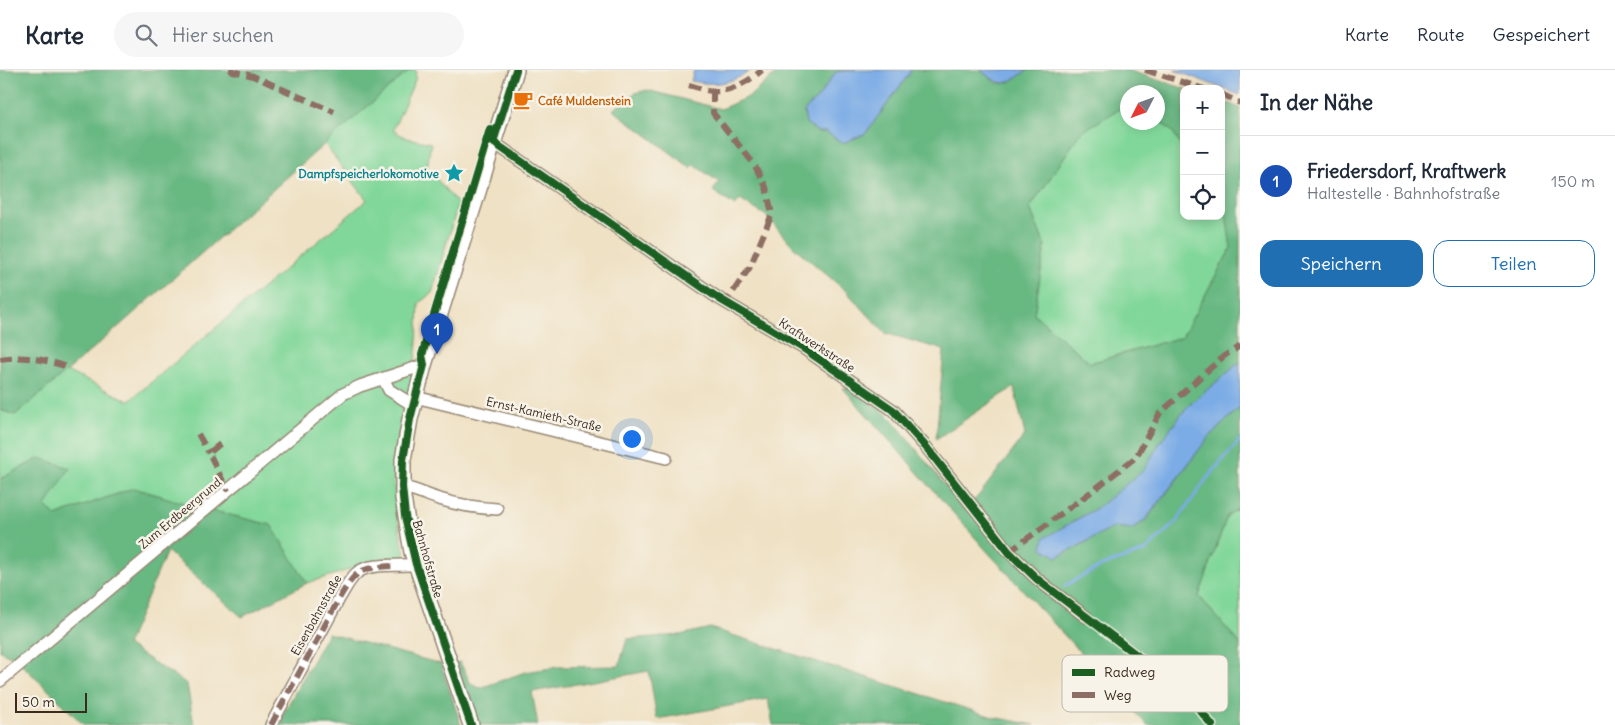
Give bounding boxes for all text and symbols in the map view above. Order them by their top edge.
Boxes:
search box [114,12,464,57]
text: Karte [25,20,84,50]
icon: search [132,21,160,49]
text: Hier suchen [172,23,274,47]
text: Karte [1345,23,1389,46]
text: Route [1417,23,1464,46]
text: Gespeichert [1492,23,1590,46]
north arrow [1120,85,1165,130]
map controls [1180,85,1225,220]
button: + [1180,85,1225,130]
cafe icon: Café Muldenstein [512,89,534,111]
text: In der Nähe [1260,89,1373,116]
place label: Café Muldenstein [538,93,631,108]
button: − [1180,130,1225,175]
text: Friedersdorf, Kraftwerk [1307,159,1506,183]
place icon: Dampfspeicherlokomotive [443,162,465,184]
place label: Dampfspeicherlokomotive [298,166,440,182]
text: 1 [1273,171,1279,191]
text: 150 m [1551,171,1595,191]
button: locate [1180,175,1225,220]
text: Haltestelle · Bahnhofstraße [1307,183,1500,203]
button: Speichern [1260,240,1423,287]
button: Teilen [1433,240,1595,287]
pin: 1 [421,313,453,354]
street label: Kraftwerkstraße [776,315,858,375]
street label: Ernst-Kamieth-Straße [485,393,603,435]
your location [619,426,645,452]
street label: Zum Erdbeergrund [136,474,224,552]
street label: Bahnhofstraße [410,518,446,600]
street label: Eisenbahnstraße [288,572,344,658]
legend [1062,655,1228,712]
text: Radweg [1104,663,1155,681]
text: Weg [1104,686,1132,704]
scale bar [15,690,88,713]
text: 50 m [22,693,55,711]

